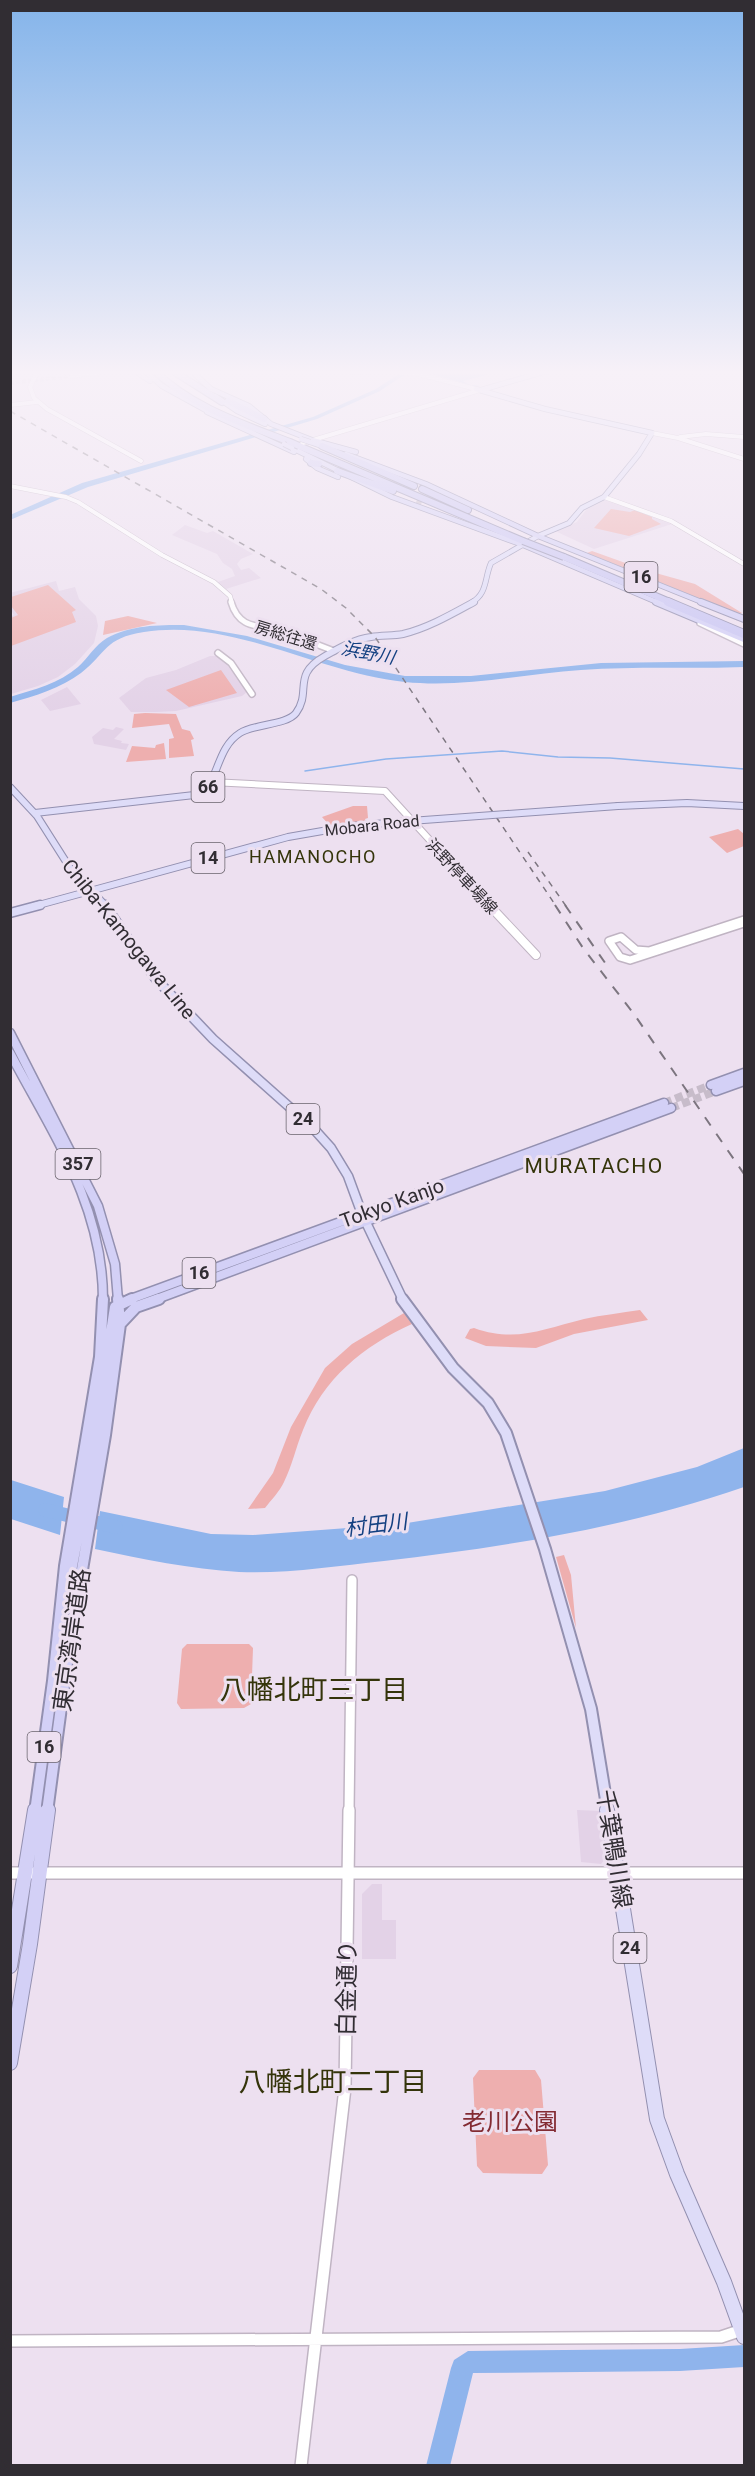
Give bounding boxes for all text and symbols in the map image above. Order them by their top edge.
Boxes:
road number: 16 [624,562,658,592]
street label: 房総往還 [252,617,319,654]
water label: 浜野川 [340,637,399,668]
road number: 66 [192,772,224,802]
street label: Mobara Road [324,811,420,840]
street label: 浜野停車場線 [422,835,501,918]
road number: 14 [192,843,224,873]
district label: HAMANOCHO [249,846,377,867]
street label: Chiba-Kamogawa Line [57,854,201,1024]
road number: 24 [286,1104,320,1134]
road number: 357 [56,1149,100,1179]
district label: MURATACHO [524,1154,664,1178]
street label: Tokyo Kanjo [337,1173,447,1233]
road number: 16 [182,1258,216,1288]
water label: 村田川 [343,1509,411,1541]
street label: 東京湾岸道路 [48,1567,96,1713]
district label: 八幡北町三丁目 [220,1674,409,1706]
road number: 16 [28,1732,60,1762]
street label: 千葉鴨川線 [591,1788,637,1910]
road number: 24 [614,1933,646,1963]
street label: 白金通り [332,1940,362,2036]
district label: 八幡北町二丁目 [239,2066,428,2098]
park label: 老川公園 [462,2108,558,2136]

